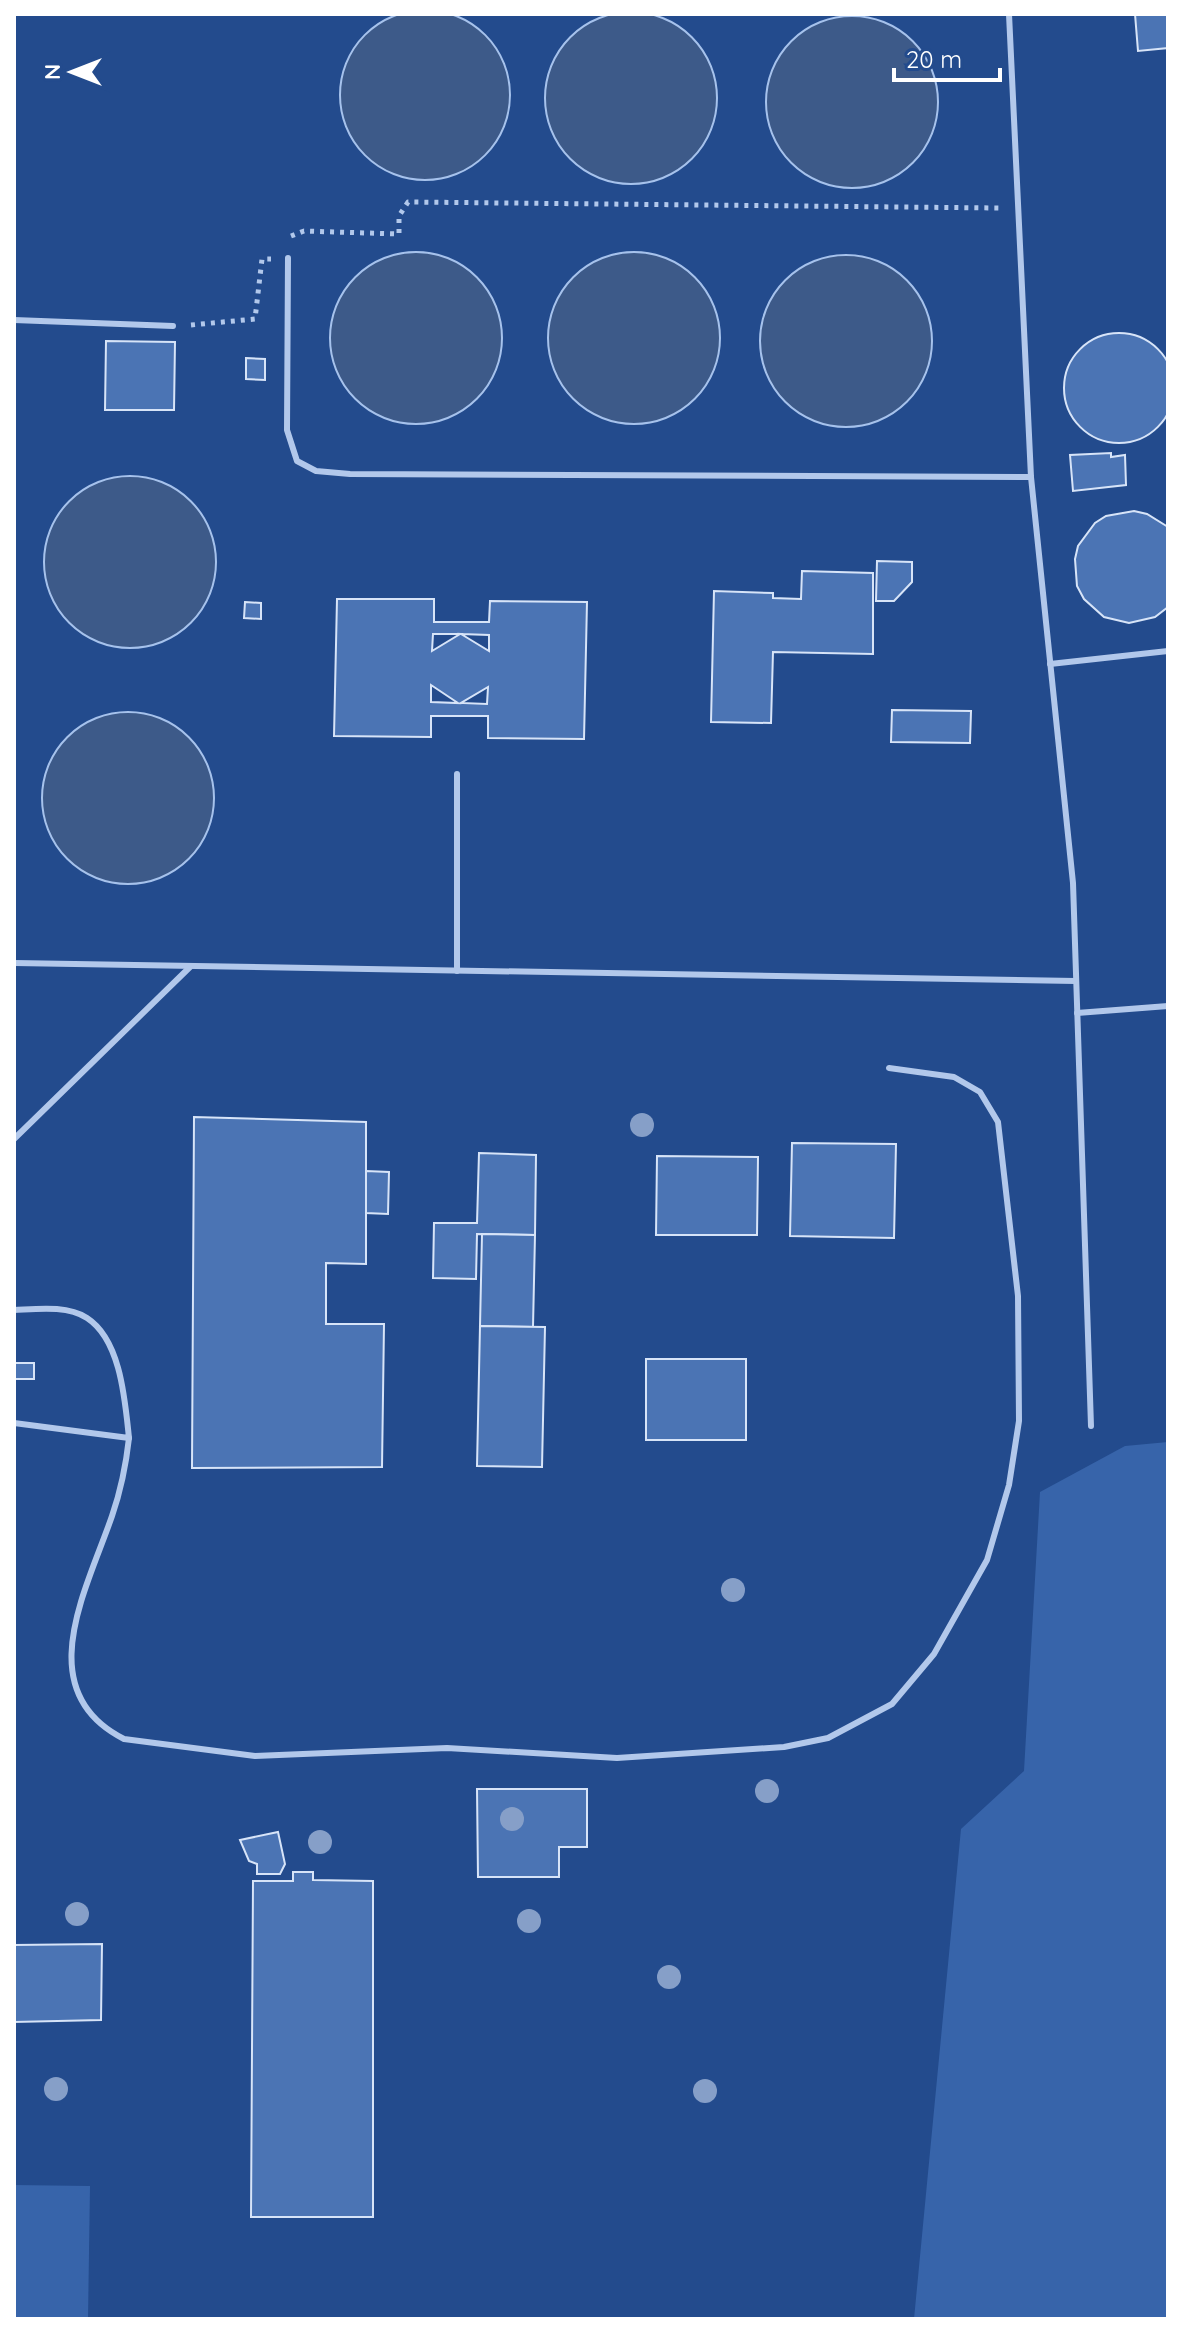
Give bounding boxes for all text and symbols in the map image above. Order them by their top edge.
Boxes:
north arrow [32,32,112,112]
scale bar [894,32,1000,82]
text: 20 m [906,44,962,74]
text: N [38,64,66,80]

